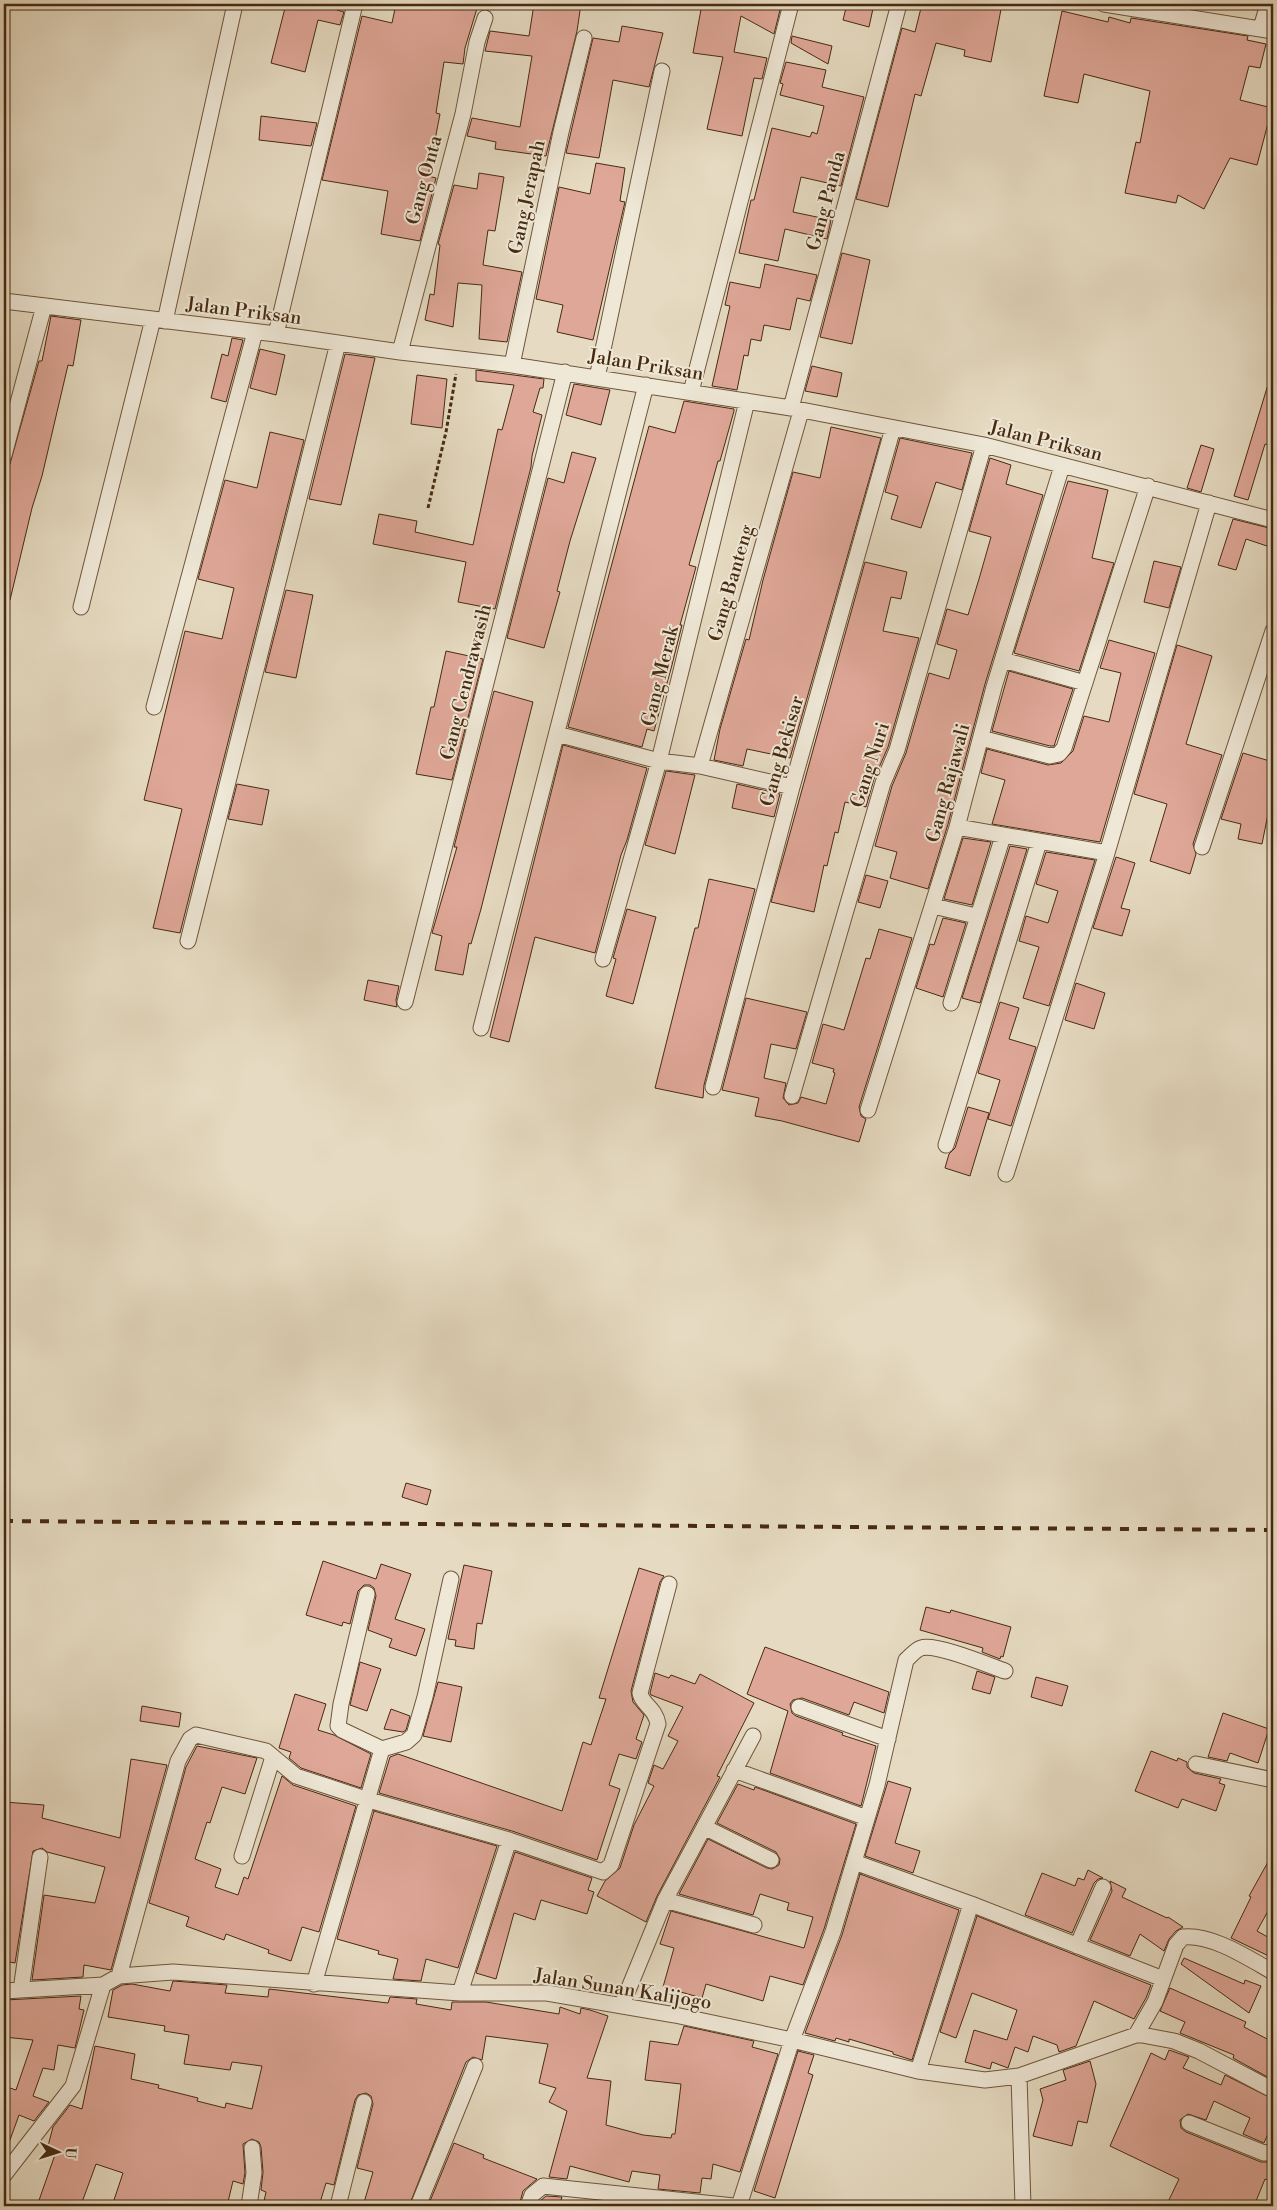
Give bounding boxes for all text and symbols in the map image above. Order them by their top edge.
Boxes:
street label: Gang Onta [401,132,448,227]
street label: Gang Jerapah [503,138,551,256]
street label: Gang Panda [801,148,851,253]
street label: Jalan Priksan [184,292,303,330]
street label: Jalan Priksan [586,344,705,386]
street label: Jalan Priksan [986,415,1105,467]
street label: Gang Banteng [703,522,759,644]
street label: Gang Cendrawasih [435,602,497,762]
street label: Gang Merak [636,622,684,729]
street label: Gang Bekisar [755,693,809,809]
street label: Gang Nuri [845,719,895,811]
street label: Gang Rajawali [921,721,975,845]
street label: Jalan Sunan Kalijogo [532,1963,713,2015]
north arrow [32,2128,82,2178]
text: U [61,2147,79,2159]

